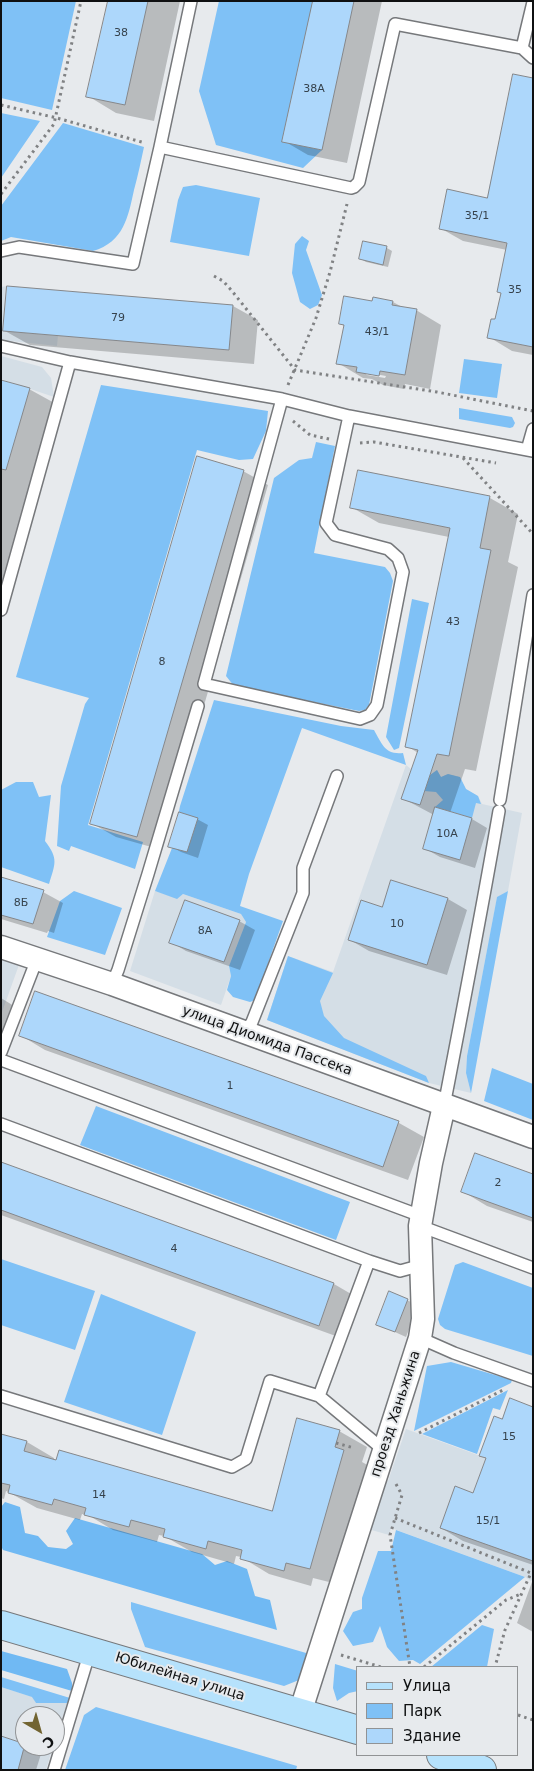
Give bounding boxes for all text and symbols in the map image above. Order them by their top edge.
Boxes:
house number: 38 [114,26,128,40]
house number: 38А [303,82,325,96]
house number: 35/1 [465,209,489,223]
house number: 35 [508,283,522,297]
house number: 79 [111,311,125,325]
house number: 43/1 [365,325,389,339]
house number: 43 [446,615,460,629]
house number: 8 [159,655,165,669]
house number: 10А [436,827,458,841]
house number: 8Б [14,896,28,910]
house number: 10 [390,917,404,931]
house number: 8А [198,924,212,938]
street label: улица Диомида Пассека [180,1002,354,1080]
house number: 1 [227,1079,233,1093]
house number: 2 [495,1176,501,1190]
house number: 4 [171,1242,177,1256]
street label: проезд Ханьжина [368,1349,424,1479]
house number: 15 [502,1430,516,1444]
house number: 14 [92,1488,106,1502]
house number: 15/1 [476,1514,500,1528]
street label: Юбилейная улица [113,1649,247,1705]
legend [356,1666,519,1756]
text: Улица [403,1677,451,1695]
text: Парк [403,1702,442,1720]
north arrow [15,1706,65,1756]
text: Здание [403,1727,461,1745]
text: С [40,1733,58,1752]

